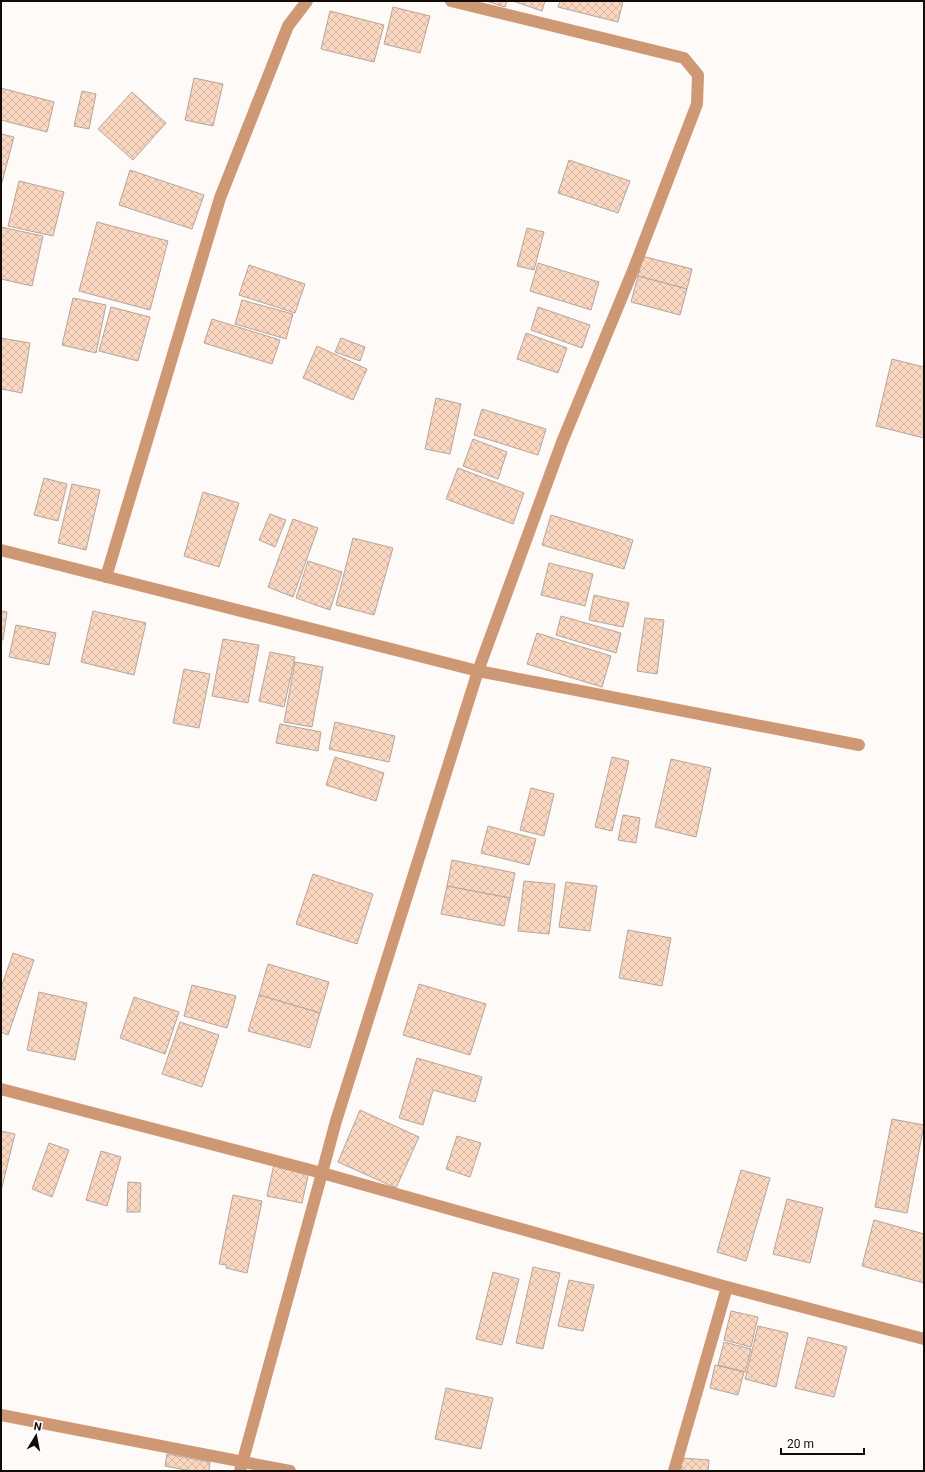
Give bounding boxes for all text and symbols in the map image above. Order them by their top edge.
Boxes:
north arrow [16,1416,56,1456]
text: N [33,1420,43,1434]
scale bar [781,1430,864,1456]
text: 20 m [787,1437,814,1451]

